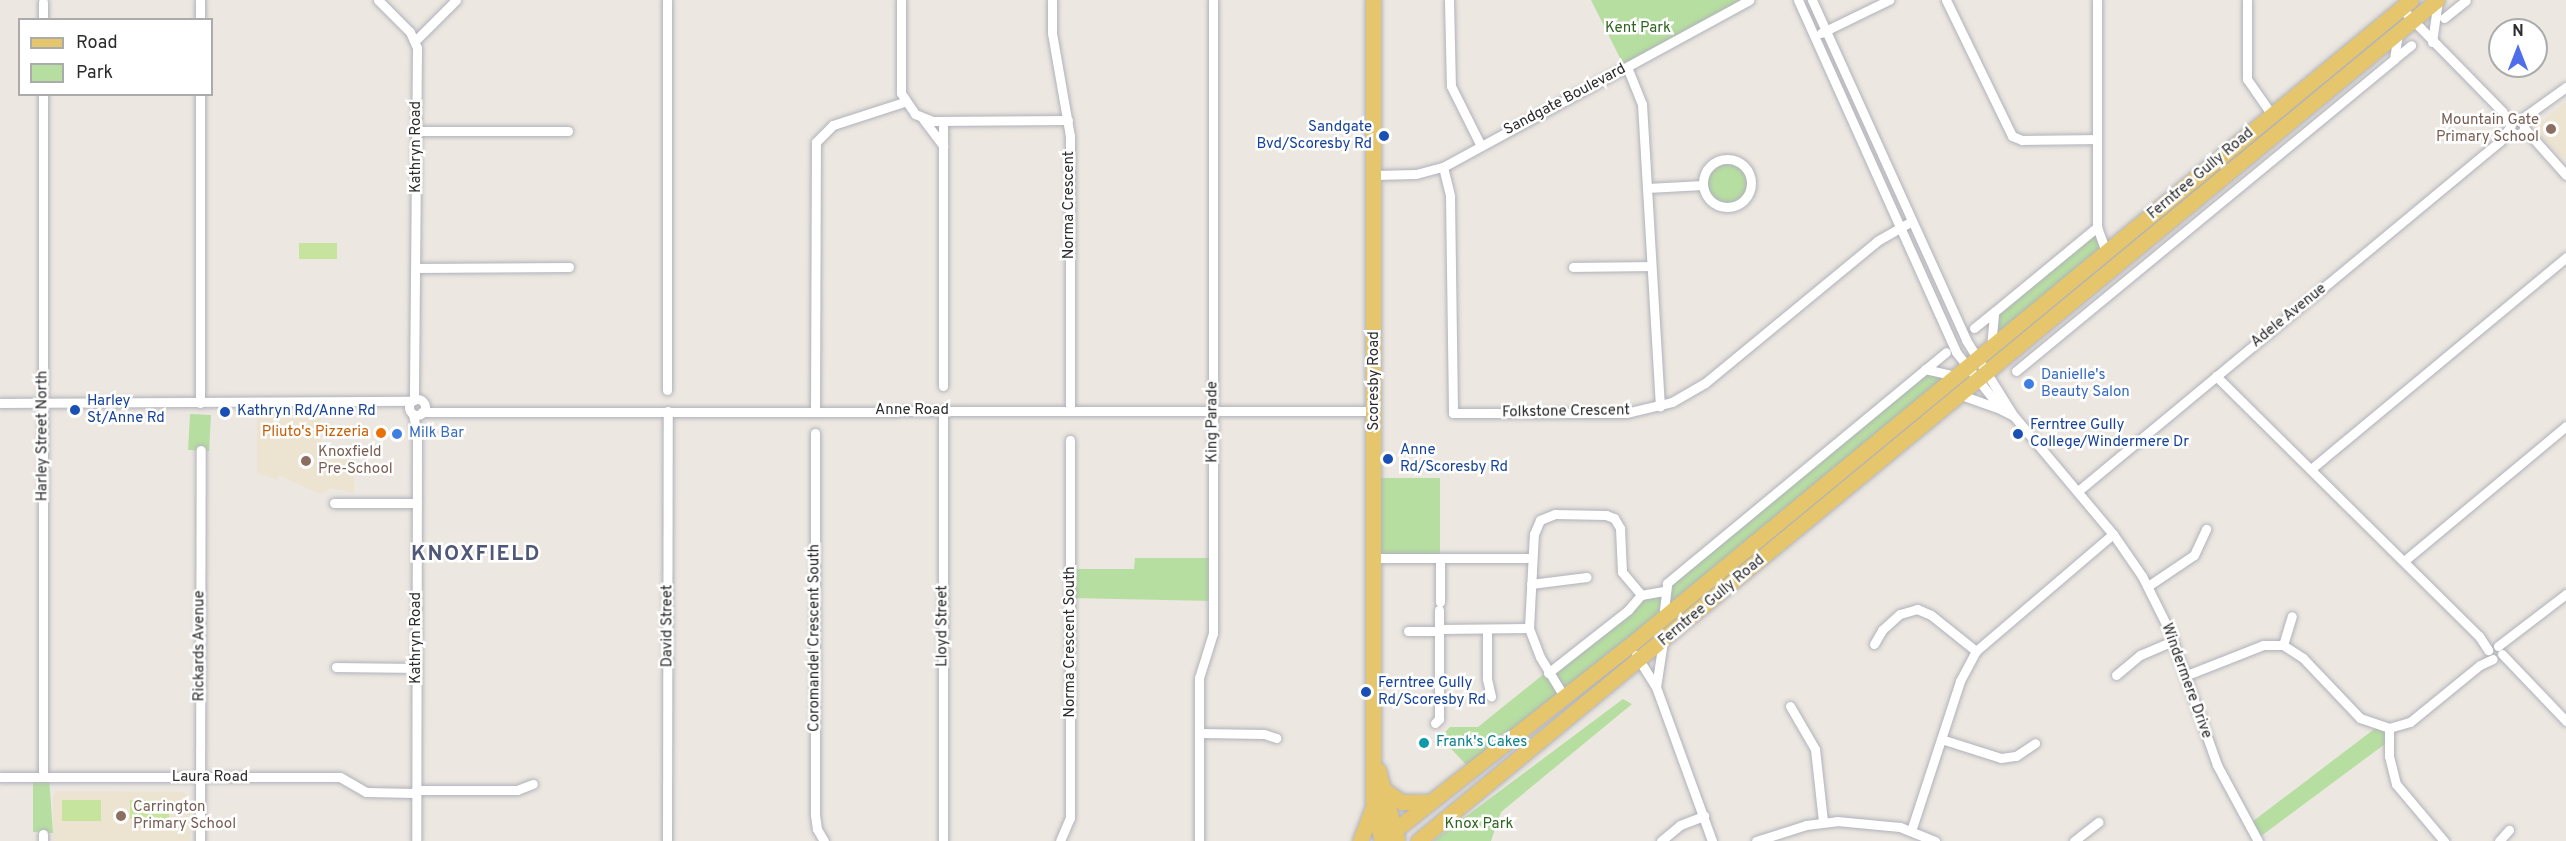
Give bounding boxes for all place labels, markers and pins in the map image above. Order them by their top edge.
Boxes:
place label: Mountain Gate Primary School [2436,111,2539,146]
place label: Sandgate Bvd/Scoresby Rd [1257,118,1372,153]
marker: Mountain Gate Primary School [2544,122,2558,136]
marker: Sandgate Bvd/Scoresby Rd [1377,129,1391,143]
place label: Danielle's Beauty Salon [2041,366,2130,401]
marker: Danielle's Beauty Salon [2022,377,2036,391]
place label: Harley St/Anne Rd [87,392,165,427]
marker: Harley St/Anne Rd [68,403,82,417]
place label: Kathryn Rd/Anne Rd [237,403,376,421]
marker: Kathryn Rd/Anne Rd [218,405,232,419]
place label: Ferntree Gully College/Windermere Dr [2030,416,2189,451]
place label: Pliuto's Pizzeria [262,424,369,442]
place label: Milk Bar [409,425,464,443]
marker: Pliuto's Pizzeria [374,426,388,440]
marker: Milk Bar [390,427,404,441]
marker: Ferntree Gully College/Windermere Dr [2011,427,2025,441]
place label: Anne Rd/Scoresby Rd [1400,441,1508,476]
place label: Knoxfield Pre-School [318,443,393,478]
marker: Anne Rd/Scoresby Rd [1381,452,1395,466]
marker: Knoxfield Pre-School [299,454,313,468]
place label: Ferntree Gully Rd/Scoresby Rd [1378,674,1486,709]
marker: Ferntree Gully Rd/Scoresby Rd [1359,685,1373,699]
place label: Frank's Cakes [1436,734,1527,752]
marker: Frank's Cakes [1417,736,1431,750]
place label: Carrington Primary School [133,798,236,833]
marker: Carrington Primary School [114,809,128,823]

